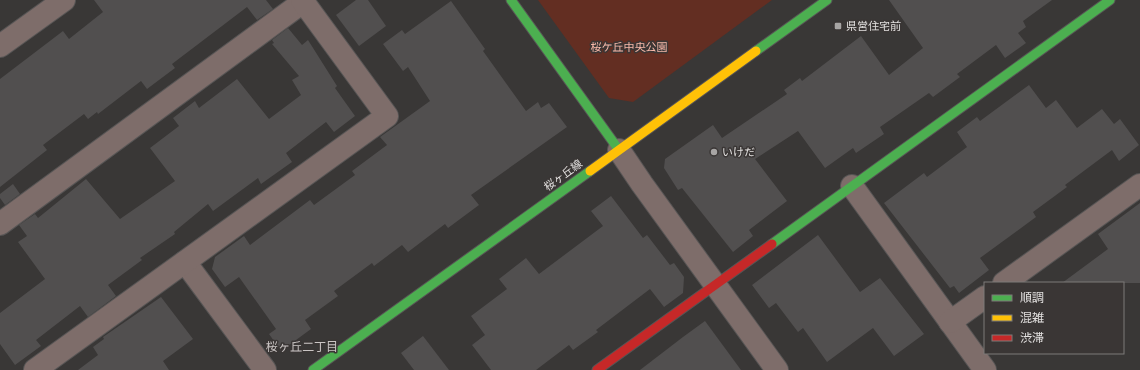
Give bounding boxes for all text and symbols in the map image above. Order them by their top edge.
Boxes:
place label: 県営住宅前 [846,19,901,32]
marker: 県営住宅前 [833,21,843,31]
park label: 桜ケ丘中央公園 [591,40,668,53]
place label: いけだ [722,145,755,158]
marker: いけだ [709,147,719,157]
street label: 桜ヶ丘線 [541,156,584,193]
legend [984,282,1124,354]
text: 順調 [1020,290,1044,305]
text: 混雑 [1020,310,1044,325]
text: 渋滞 [1020,330,1044,345]
district label: 桜ヶ丘二丁目 [266,339,338,354]

